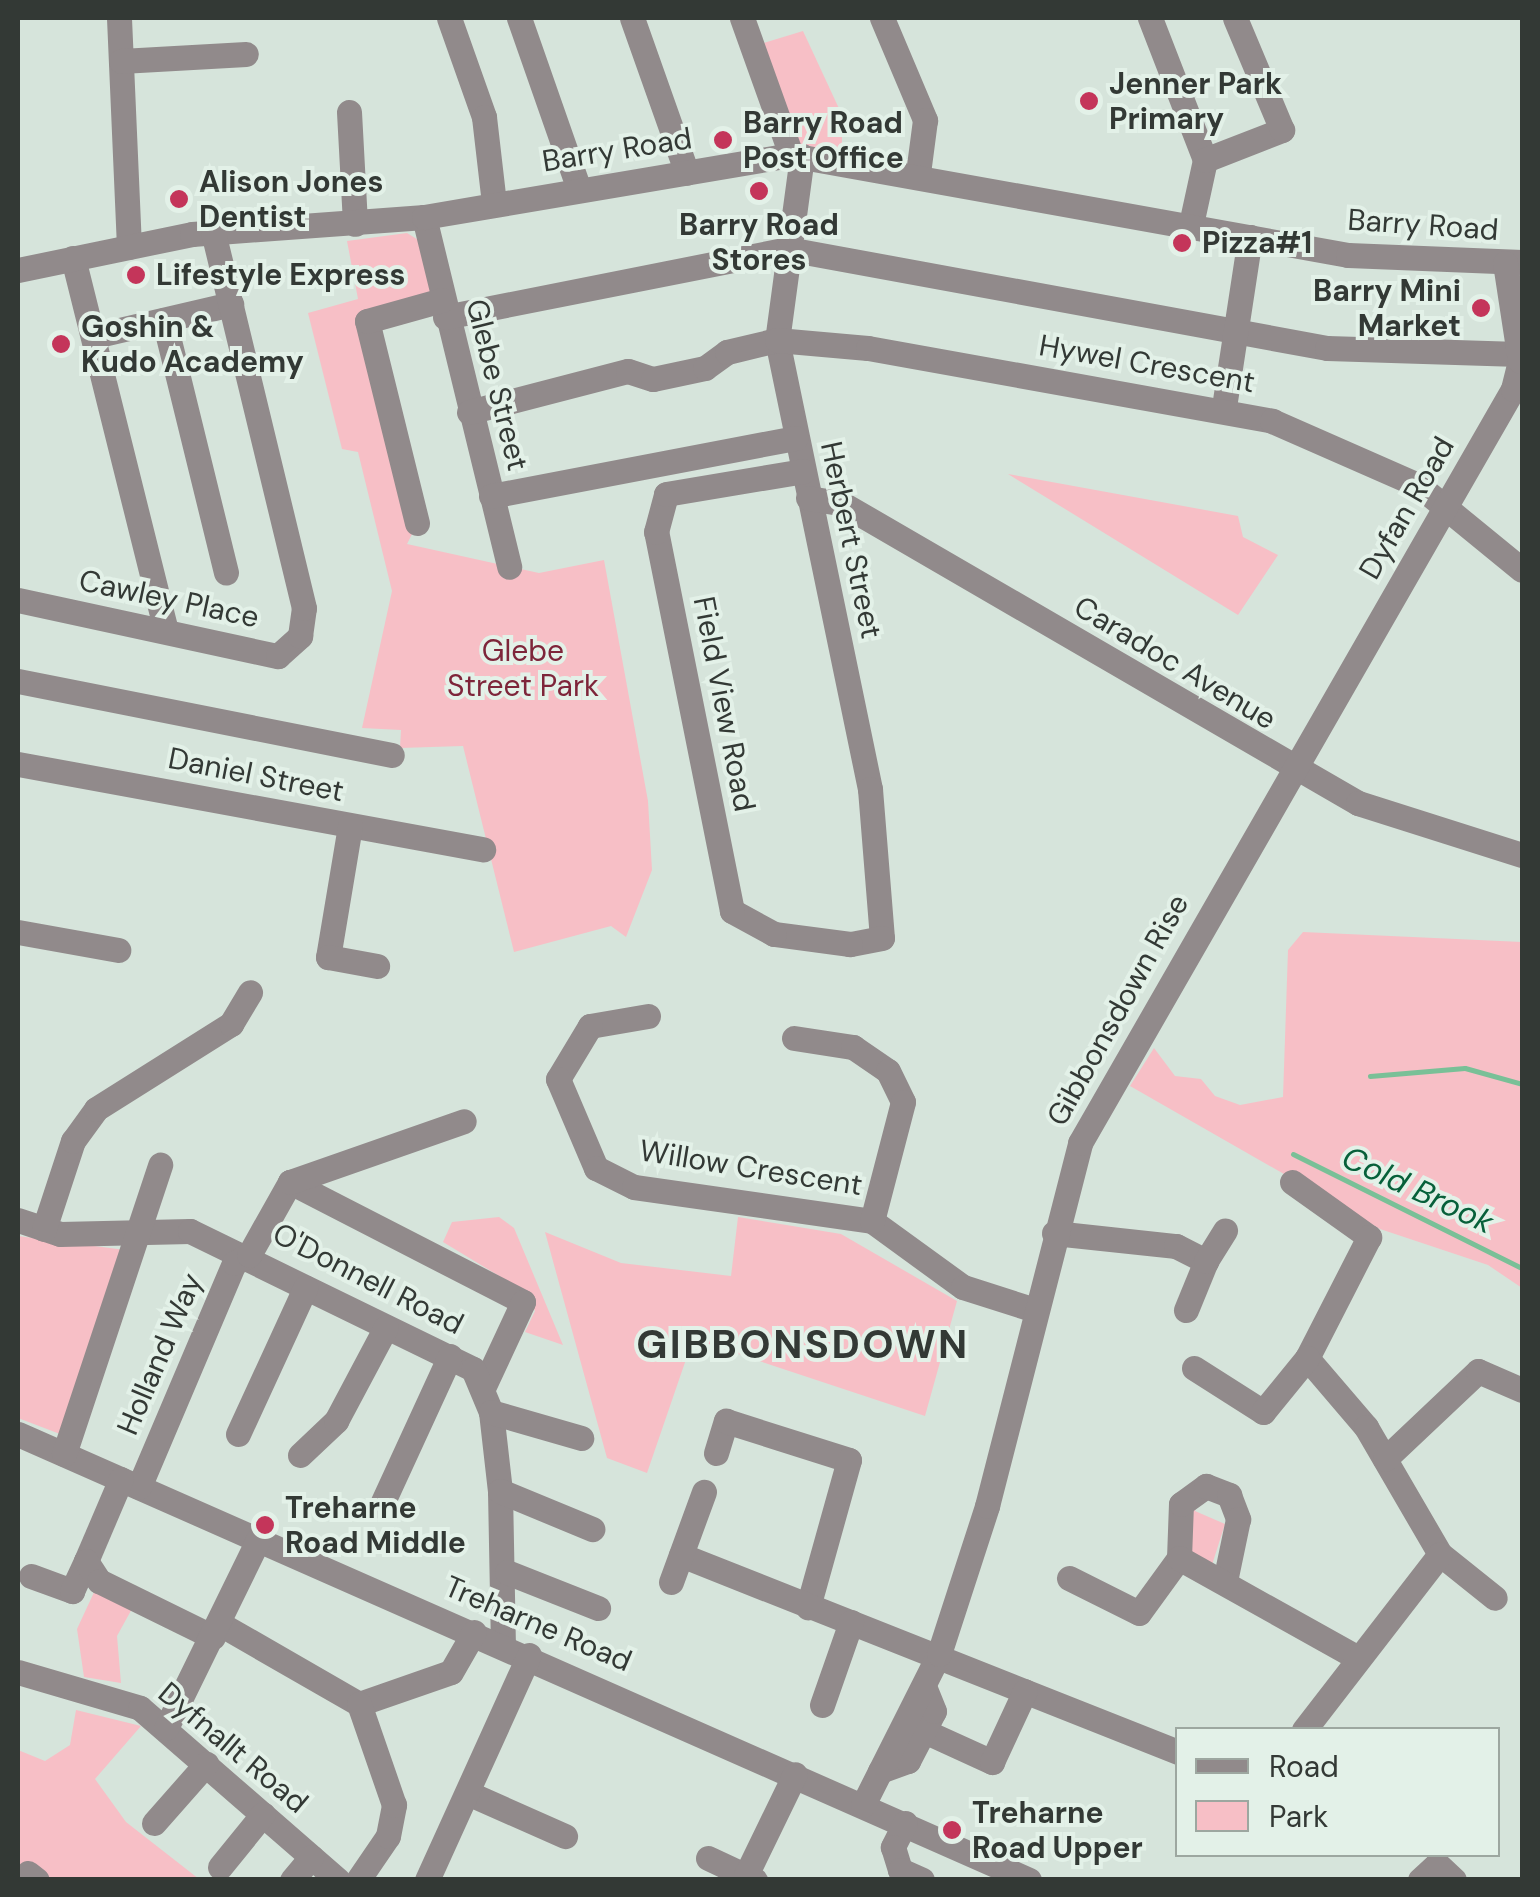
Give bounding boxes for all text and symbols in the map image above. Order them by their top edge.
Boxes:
place label: Jenner Park Primary [1109,66,1282,136]
marker: Jenner Park Primary [1078,90,1100,112]
place label: Barry Road Post Office [743,105,904,176]
street label: Barry Road [540,120,694,180]
marker: Barry Road Post Office [712,129,734,151]
place label: Alison Jones Dentist [199,164,383,234]
marker: Barry Road Stores [748,180,770,202]
marker: Alison Jones Dentist [168,188,190,210]
street label: Barry Road [1346,202,1500,248]
place label: Barry Road Stores [679,207,839,278]
place label: Pizza#1 [1202,225,1312,261]
marker: Pizza#1 [1171,232,1193,254]
place label: Lifestyle Express [156,257,406,293]
marker: Lifestyle Express [125,264,147,286]
place label: Barry Mini Market [1313,273,1461,344]
street label: Glebe Street [458,296,536,474]
marker: Barry Mini Market [1470,297,1492,319]
place label: Goshin & Kudo Academy [81,309,304,380]
street label: Hywel Crescent [1036,327,1258,401]
marker: Goshin & Kudo Academy [50,333,72,355]
street label: Dyfan Road [1352,430,1462,586]
street label: Herbert Street [813,438,889,642]
street label: Cawley Place [76,562,262,636]
street label: Caradoc Avenue [1068,589,1282,737]
street label: Field View Road [686,593,762,815]
park label: Glebe Street Park [447,633,599,704]
street label: Daniel Street [165,740,347,810]
street label: Gibbonsdown Rise [1040,888,1196,1132]
street label: Willow Crescent [637,1133,865,1203]
water label: Cold Brook [1336,1138,1500,1242]
street label: O'Donnell Road [267,1215,469,1343]
street label: Holland Way [110,1268,210,1440]
district label: GIBBONSDOWN [636,1320,970,1368]
place label: Treharne Road Middle [285,1490,466,1560]
marker: Treharne Road Middle [254,1514,276,1536]
street label: Treharne Road [439,1568,637,1680]
street label: Dyfnallt Road [151,1675,315,1821]
legend [1175,1727,1500,1857]
text: Road [1269,1747,1339,1786]
place label: Treharne Road Upper [972,1795,1143,1866]
text: Park [1269,1797,1328,1836]
marker: Treharne Road Upper [941,1819,963,1841]

